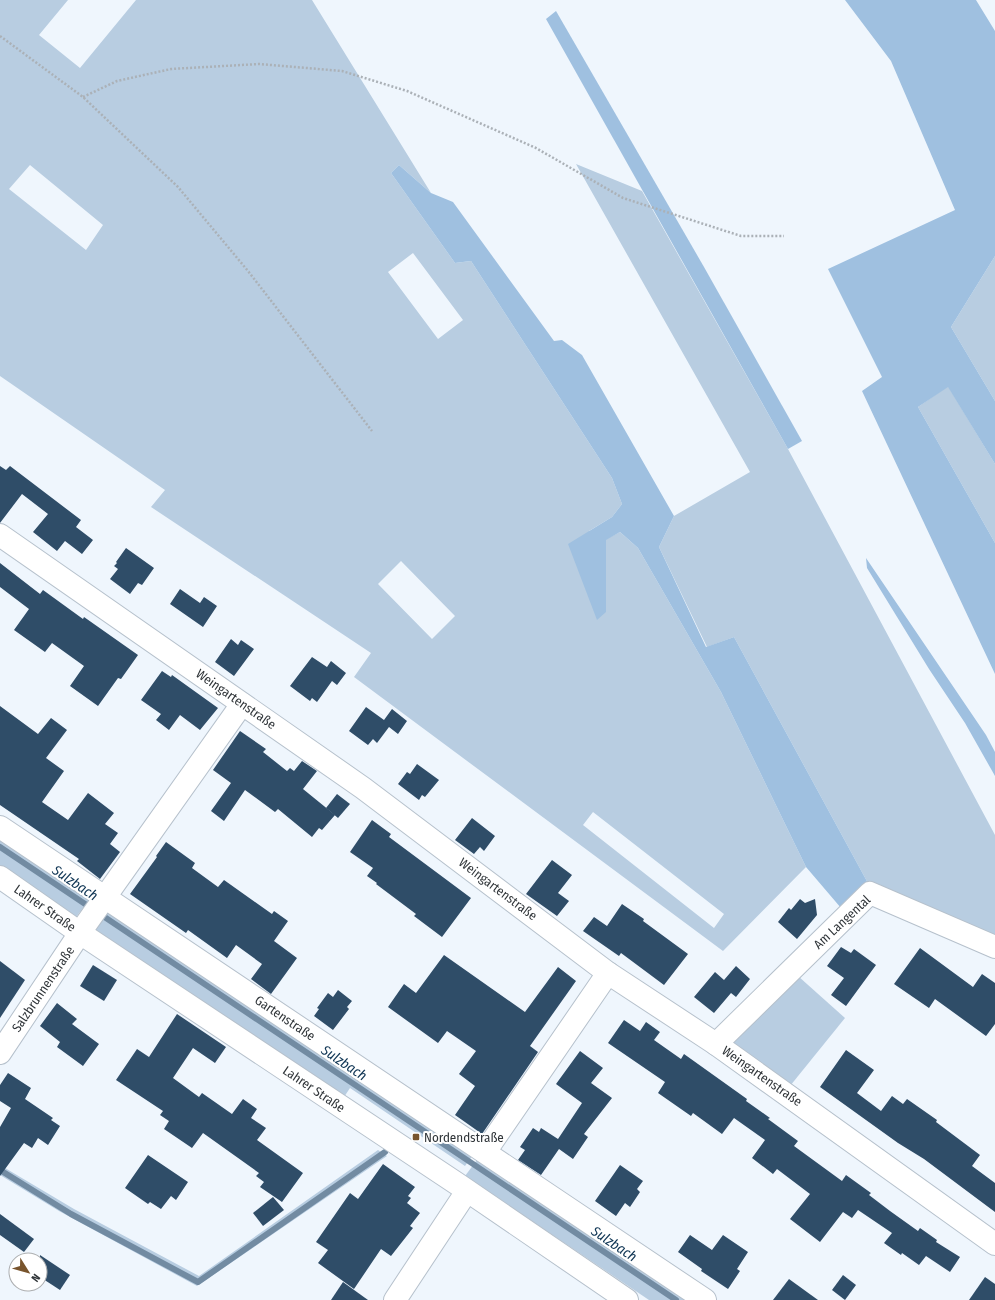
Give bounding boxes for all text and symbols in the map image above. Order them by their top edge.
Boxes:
street label: Weingartenstraße [193,666,279,732]
street label: Weingartenstraße [456,855,540,923]
water label: Sulzbach [48,861,101,904]
street label: Lahrer Straße [11,881,79,935]
street label: Am Langental [811,892,874,952]
street label: Salzbrunnenstraße [9,943,77,1035]
street label: Gartenstraße [252,992,318,1044]
water label: Sulzbach [317,1041,370,1084]
street label: Weingartenstraße [719,1043,805,1109]
street label: Lahrer Straße [280,1063,348,1115]
place label: Nordendstraße [424,1130,504,1145]
marker: Nordendstraße [411,1132,421,1142]
water label: Sulzbach [587,1222,640,1265]
north arrow [8,1252,48,1292]
text: N [28,1271,43,1284]

